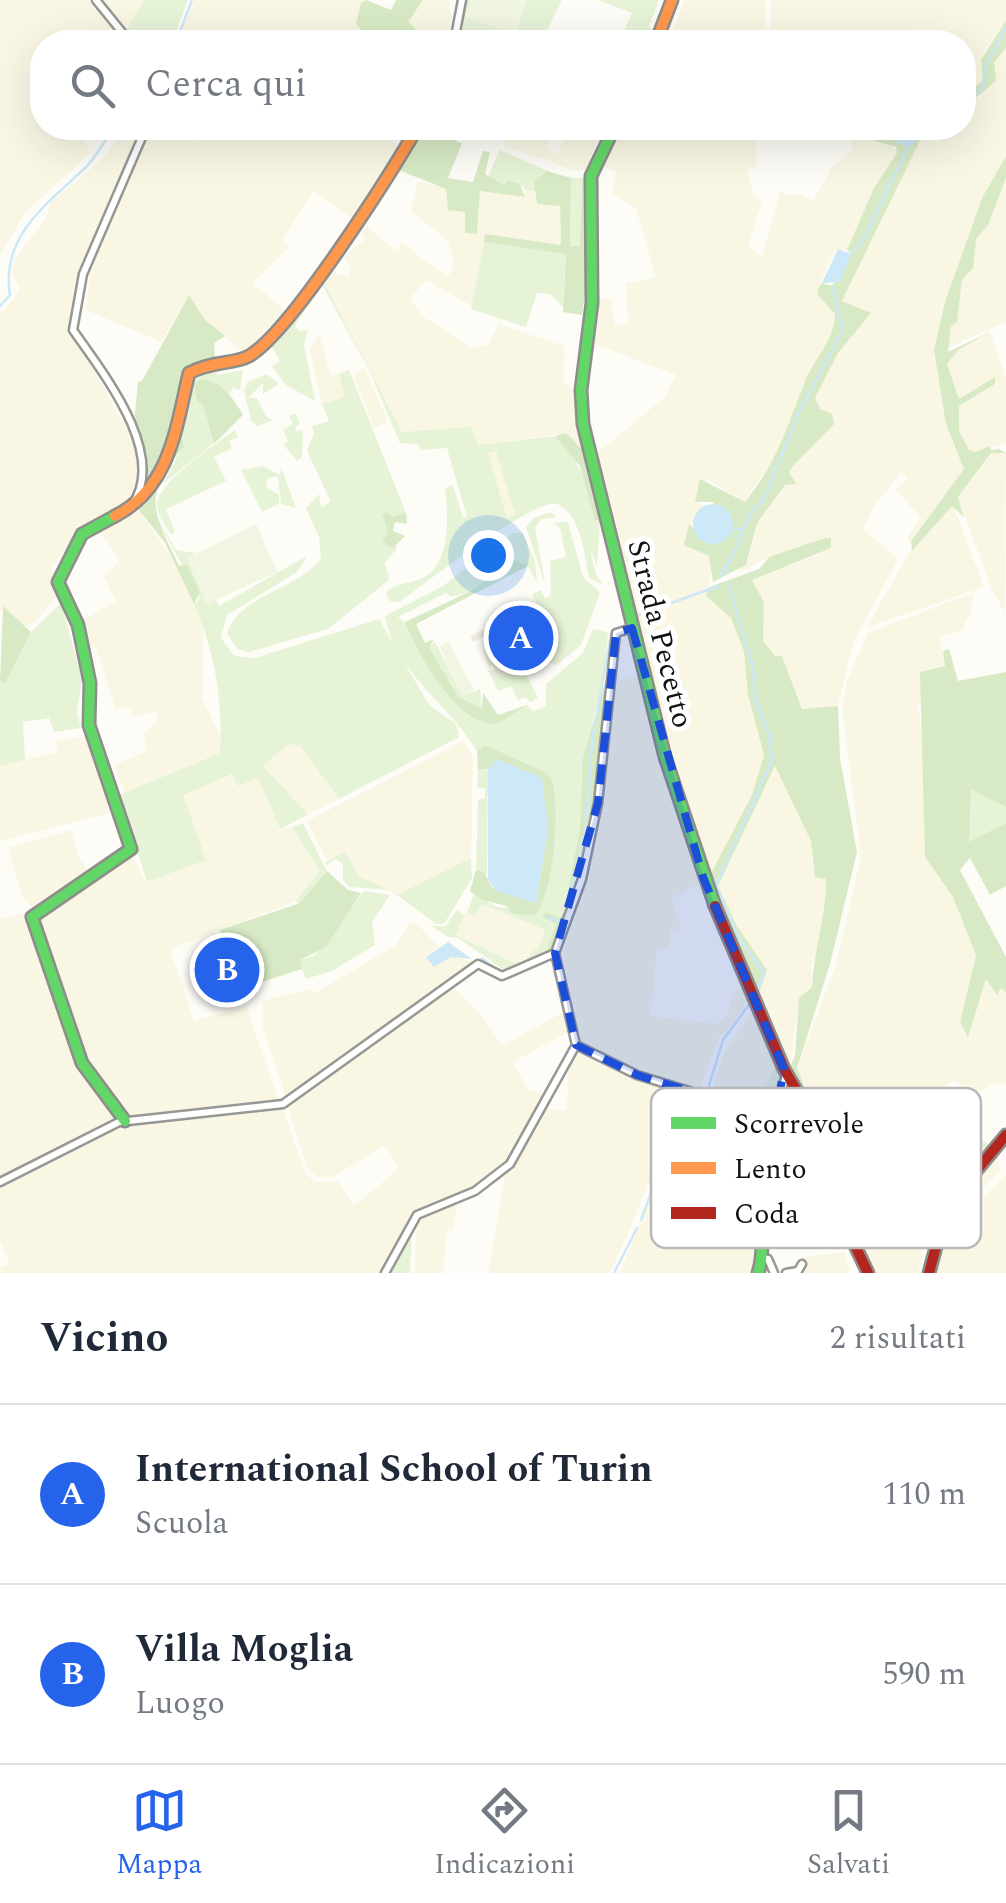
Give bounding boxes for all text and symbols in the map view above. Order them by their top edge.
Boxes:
search box [30,30,976,140]
text: Cerca qui [145,56,307,114]
icon: search [65,58,120,113]
your location [463,530,514,581]
street label: Strada Pecetto [614,535,706,733]
pin: A [488,600,554,676]
pin: B [194,932,260,1008]
legend [651,1088,981,1248]
text: Scorrevole [734,1103,864,1146]
text: Lento [734,1148,807,1191]
text: Coda [734,1193,799,1236]
text: Vicino [40,1307,169,1370]
text: 2 risultati [830,1314,966,1363]
text: International School of Turin [135,1441,653,1499]
text: A [60,1470,85,1519]
text: 110 m [882,1470,966,1519]
text: Scuola [135,1499,228,1548]
text: Villa Moglia [135,1621,353,1679]
text: B [61,1650,84,1699]
text: 590 m [882,1650,966,1699]
text: Luogo [135,1679,225,1728]
tab: Mappa [116,1783,202,1886]
tab: Indicazioni [434,1783,575,1886]
tab: Salvati [807,1783,890,1886]

